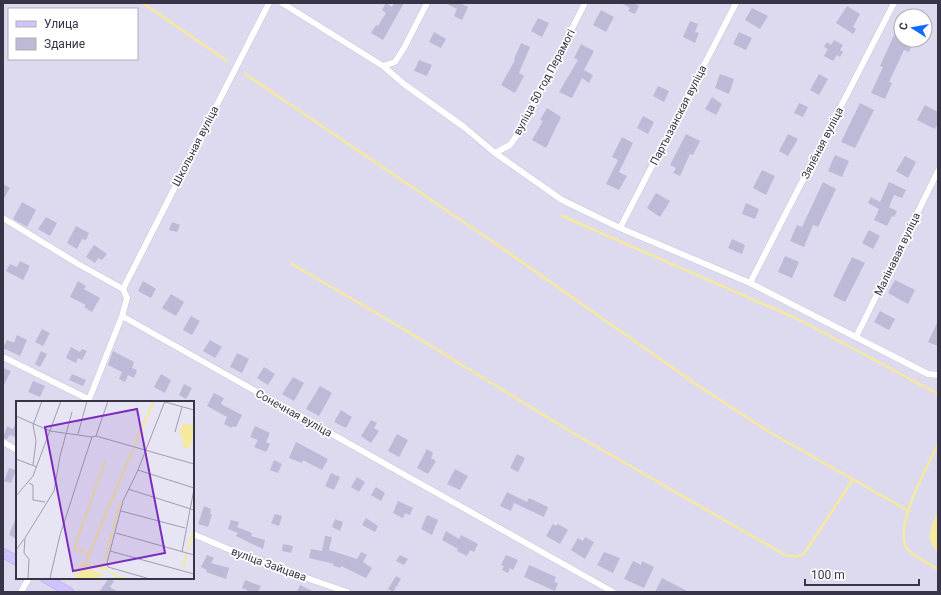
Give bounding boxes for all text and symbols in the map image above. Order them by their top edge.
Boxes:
legend [8,8,138,60]
north arrow [893,8,933,48]
text: Улица [44,17,79,31]
text: С [897,21,911,31]
street label: вуліца 50 год Перамогі [511,27,578,137]
text: Здание [44,37,85,51]
street label: Партызанская вуліца [648,63,709,167]
street label: Школьная вуліца [170,104,221,189]
street label: Зялёная вуліца [799,105,846,181]
street label: Малінавая вуліца [872,211,923,298]
street label: Сонечная вуліца [253,387,334,440]
inset map [16,401,194,579]
street label: вуліца Зайцава [229,545,308,584]
scale bar [805,561,919,587]
text: 100 m [811,568,845,582]

